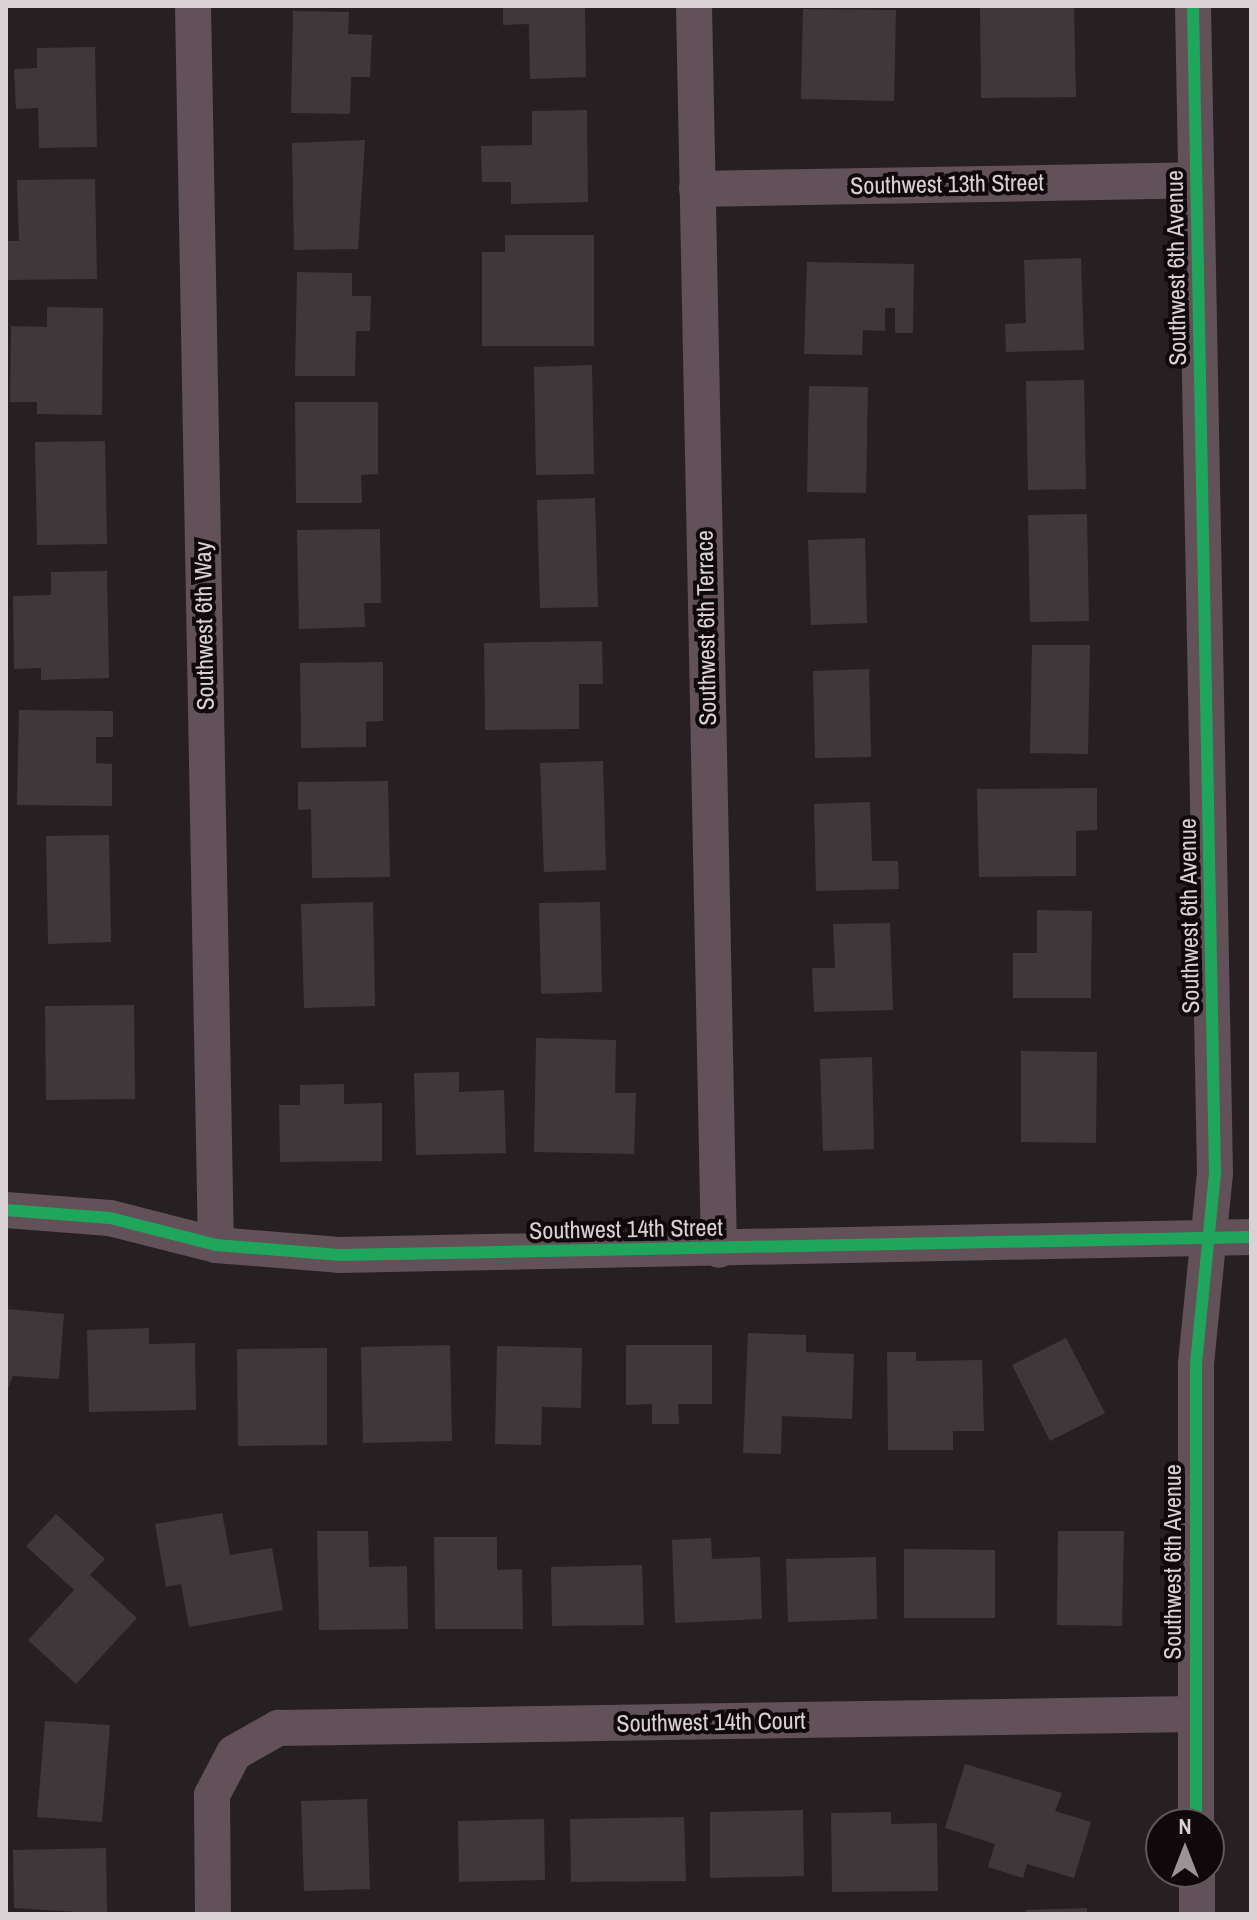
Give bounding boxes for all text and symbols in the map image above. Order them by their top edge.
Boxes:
street label: Southwest 13th Street [850,168,1044,200]
street label: Southwest 6th Avenue [1160,169,1192,367]
street label: Southwest 6th Terrace [690,530,722,726]
street label: Southwest 6th Way [188,541,220,711]
street label: Southwest 6th Avenue [1173,817,1205,1015]
street label: Southwest 14th Street [529,1213,723,1245]
street label: Southwest 6th Avenue [1159,1464,1187,1660]
street label: Southwest 14th Court [616,1706,806,1738]
north arrow [1145,1808,1225,1888]
text: N [1178,1811,1192,1841]

